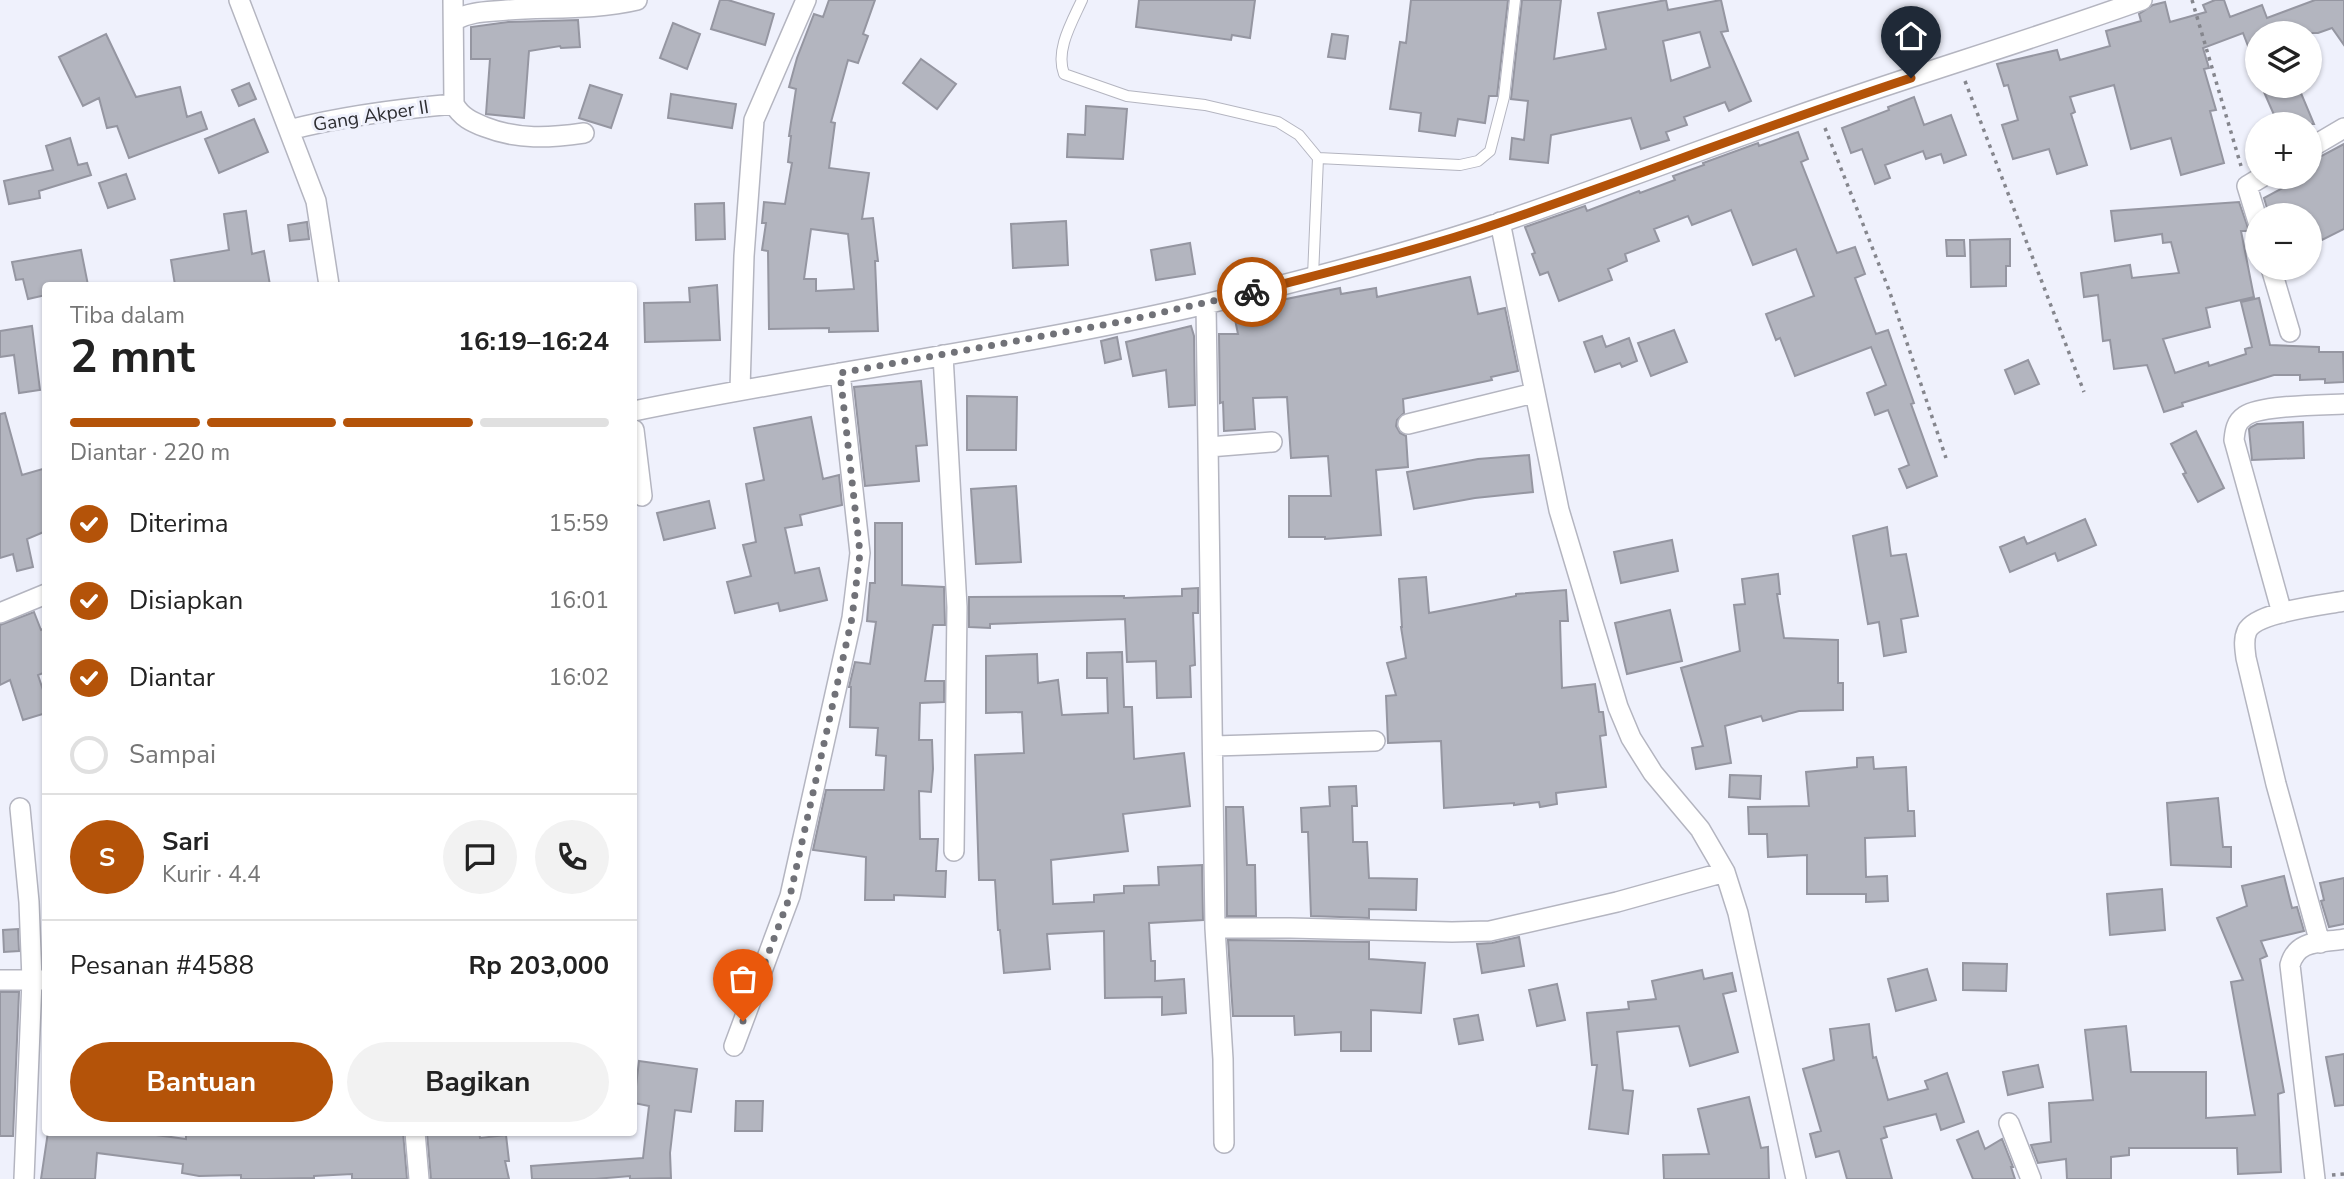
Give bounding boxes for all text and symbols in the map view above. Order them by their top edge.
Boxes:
pin [1881,6,1941,78]
icon: home [1892,17,1930,55]
map controls [2245,21,2322,280]
button: layers [2245,21,2322,98]
street label: Gang Akper II [311,94,431,138]
button: + [2245,112,2322,189]
button: − [2245,203,2322,280]
courier [1217,257,1287,327]
icon: bike [1233,273,1271,311]
text: Tiba dalam [70,300,185,331]
text: 16:19–16:24 [458,324,609,359]
text: 2 mnt [70,325,195,388]
text: Diantar · 220 m [70,437,230,468]
icon: check [70,505,108,543]
text: Diterima [129,506,229,541]
text: 15:59 [549,508,609,539]
icon: check [70,582,108,620]
text: Disiapkan [129,583,243,618]
text: 16:01 [549,585,609,616]
icon: check [70,659,108,697]
text: Diantar [129,660,215,695]
text: 16:02 [549,662,609,693]
text: Sampai [129,737,216,772]
button: chat [443,820,517,894]
button: phone [535,820,609,894]
text: Sari [162,824,209,859]
text: S [99,840,115,875]
text: Kurir · 4.4 [162,859,261,890]
text: Pesanan #4588 [70,948,254,983]
text: Rp 203,000 [468,948,609,983]
pin [713,949,773,1021]
icon: bag [724,960,762,998]
button: Bantuan [70,1042,333,1122]
button: Bagikan [347,1042,609,1122]

